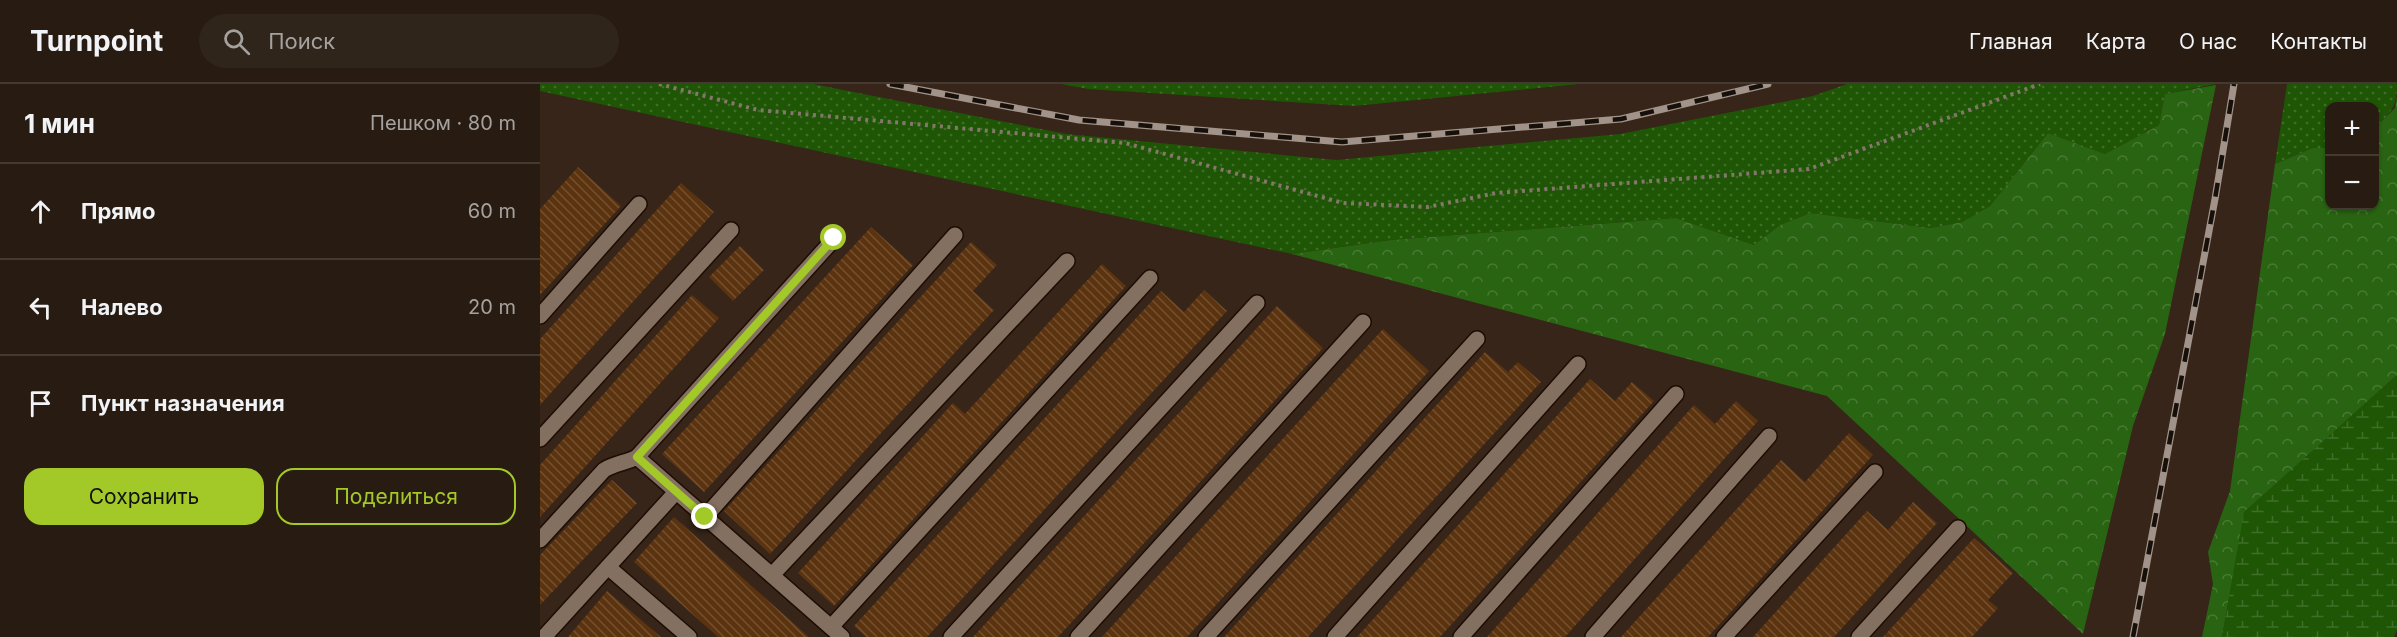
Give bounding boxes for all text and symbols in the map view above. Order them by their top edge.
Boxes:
search box [199,14,619,68]
text: Turnpoint [30,24,163,58]
icon: search [220,25,253,58]
text: Поиск [268,28,335,54]
text: Главная [1969,29,2053,54]
text: Карта [2086,29,2146,54]
text: О нас [2179,29,2237,54]
text: Контакты [2270,29,2367,54]
map controls [2325,102,2379,210]
button: + [2325,102,2379,156]
text: 1 мин [24,108,95,139]
text: Пешком · 80 m [370,111,516,135]
button: − [2325,156,2379,210]
icon: ahead [24,195,57,228]
text: Прямо [81,198,155,224]
text: 60 m [468,199,516,223]
route start [820,224,846,250]
icon: left [24,291,57,324]
text: Налево [81,294,163,320]
text: 20 m [468,295,516,319]
icon: arrive [24,387,57,420]
text: Пункт назначения [81,390,285,416]
button: Сохранить [24,468,264,525]
button: Поделиться [276,468,516,525]
route end [691,503,717,529]

